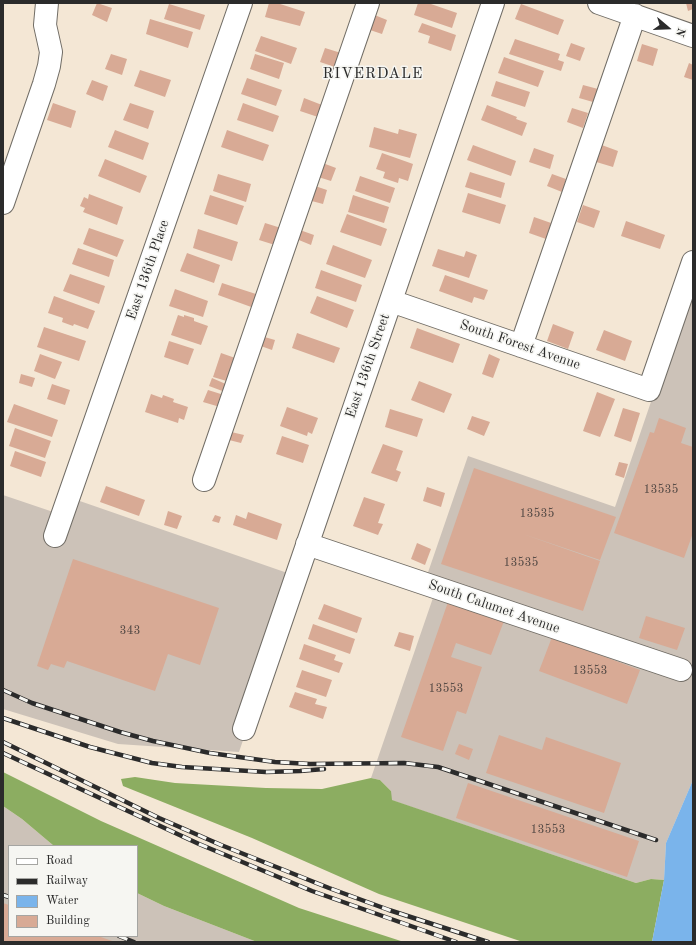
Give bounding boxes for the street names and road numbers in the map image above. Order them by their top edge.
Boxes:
street label: East 136th Place [123,218,173,322]
street label: East 136th Street [342,312,394,420]
street label: South Forest Avenue [457,316,583,374]
street label: South Calumet Avenue [426,577,562,637]

